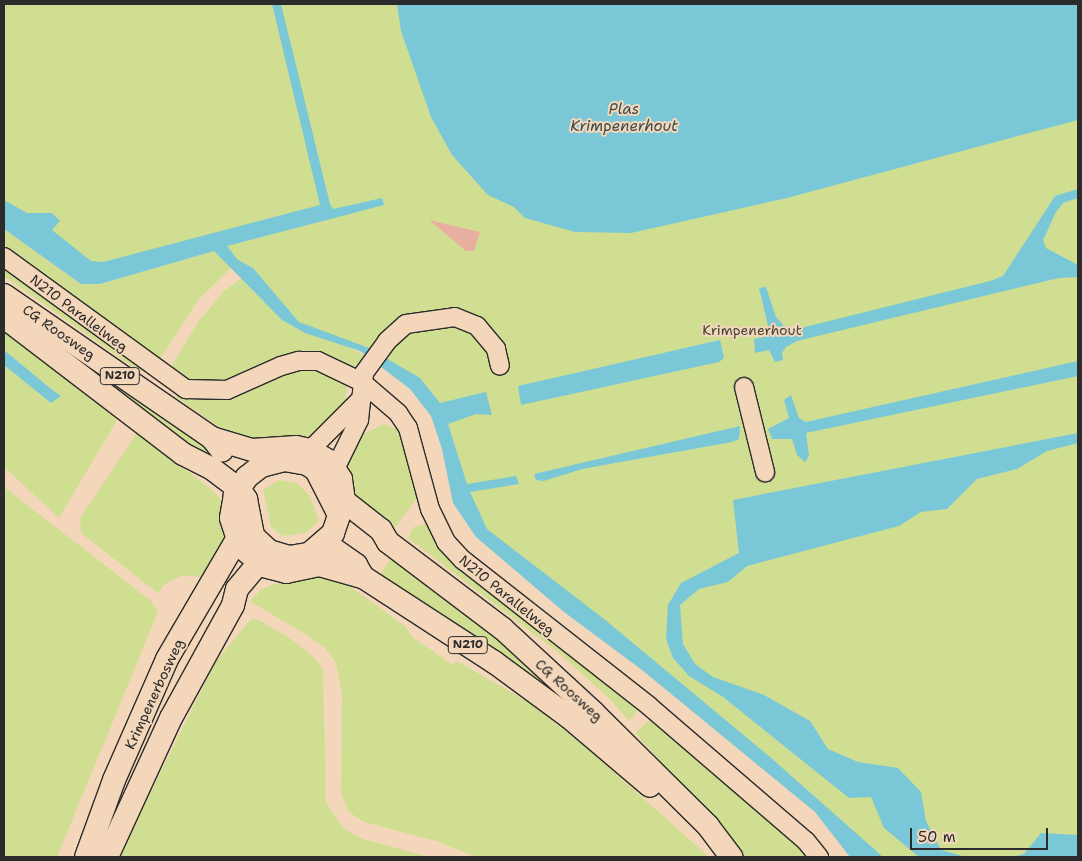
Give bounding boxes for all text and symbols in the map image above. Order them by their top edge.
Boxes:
water label: Plas Krimpenerhout [570,100,678,135]
street label: N210 Parallelweg [27,271,131,355]
street label: CG Roosweg [19,301,99,363]
park label: Krimpenerhout [702,322,802,338]
road number: N210 [99,366,141,386]
street label: N210 Parallelweg [456,551,558,639]
street label: Krimpenerbosweg [121,636,187,752]
road number: N210 [447,636,489,654]
street label: CG Roosweg [532,655,606,725]
scale bar [912,818,1050,850]
text: 50 m [918,827,956,847]

